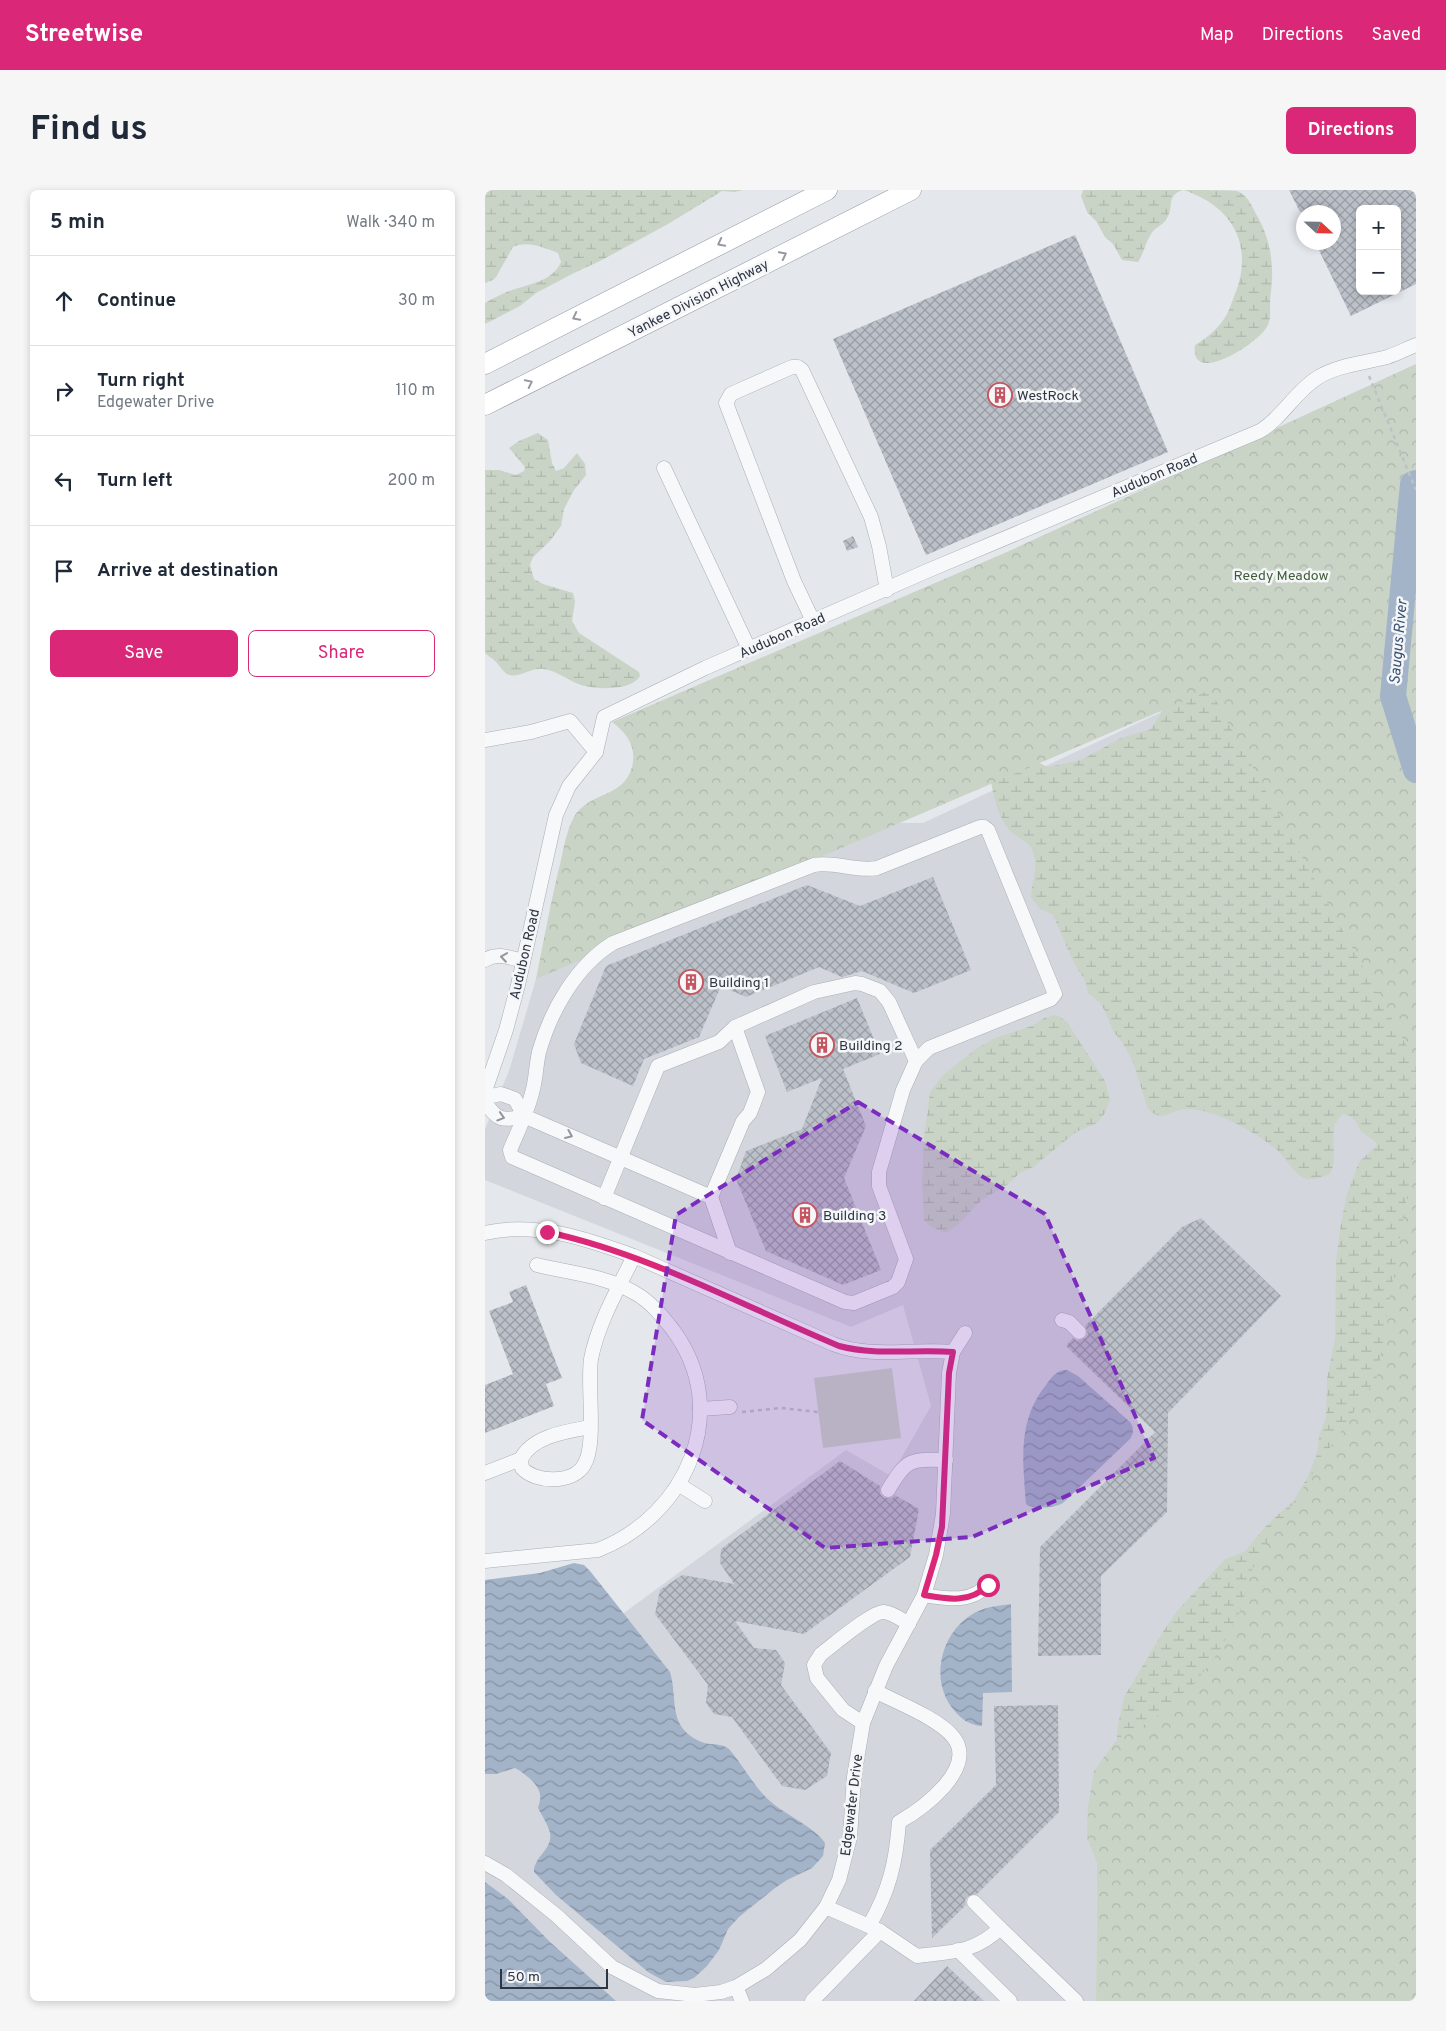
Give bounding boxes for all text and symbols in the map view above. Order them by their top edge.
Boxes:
text: Streetwise [25,20,143,50]
text: Map [1200,24,1234,47]
text: Directions [1262,24,1344,47]
text: Saved [1372,24,1421,47]
button: Directions [1286,107,1416,154]
text: Find us [30,108,148,152]
north arrow [1296,205,1341,250]
map controls [1356,205,1401,295]
button: + [1356,205,1401,250]
text: 5 min [50,209,105,236]
text: Walk · 340 m [346,213,435,233]
one-way arrow [717,237,726,247]
button: − [1356,250,1401,295]
one-way arrow [778,251,787,261]
street label: Yankee Division Highway [626,256,772,342]
icon: ahead [50,287,78,315]
text: Continue [97,289,176,313]
text: 30 m [398,291,435,311]
one-way arrow [572,311,581,321]
text: Turn right [97,369,185,393]
icon: right [50,377,78,405]
one-way arrow [523,379,532,389]
text: 110 m [395,381,435,401]
building icon: WestRock [987,382,1013,408]
place label: WestRock [1017,388,1079,405]
text: Edgewater Drive [97,393,214,413]
street label: Audubon Road [1109,451,1200,502]
icon: left [50,467,78,495]
text: Turn left [97,469,173,493]
text: 200 m [387,471,435,491]
icon: arrive [50,557,78,585]
text: Arrive at destination [97,559,278,583]
park label: Reedy Meadow [1234,568,1328,585]
water label: Saugus River [1386,598,1413,685]
street label: Audubon Road [737,610,828,663]
button: Save [50,630,238,677]
button: Share [248,630,435,677]
street label: Audubon Road [507,907,544,1001]
one-way arrow [499,953,508,963]
building icon: Building 1 [678,969,704,995]
place label: Building 1 [709,975,769,992]
building icon: Building 2 [809,1032,835,1058]
place label: Building 2 [839,1038,903,1055]
one-way arrow [496,1111,505,1121]
one-way arrow [564,1129,573,1139]
building icon: Building 3 [792,1202,818,1228]
place label: Building 3 [823,1208,886,1225]
route end [536,1221,559,1244]
route start [977,1574,1000,1597]
street label: Edgewater Drive [838,1753,867,1857]
scale bar [500,1966,607,1989]
text: 50 m [507,1969,540,1986]

